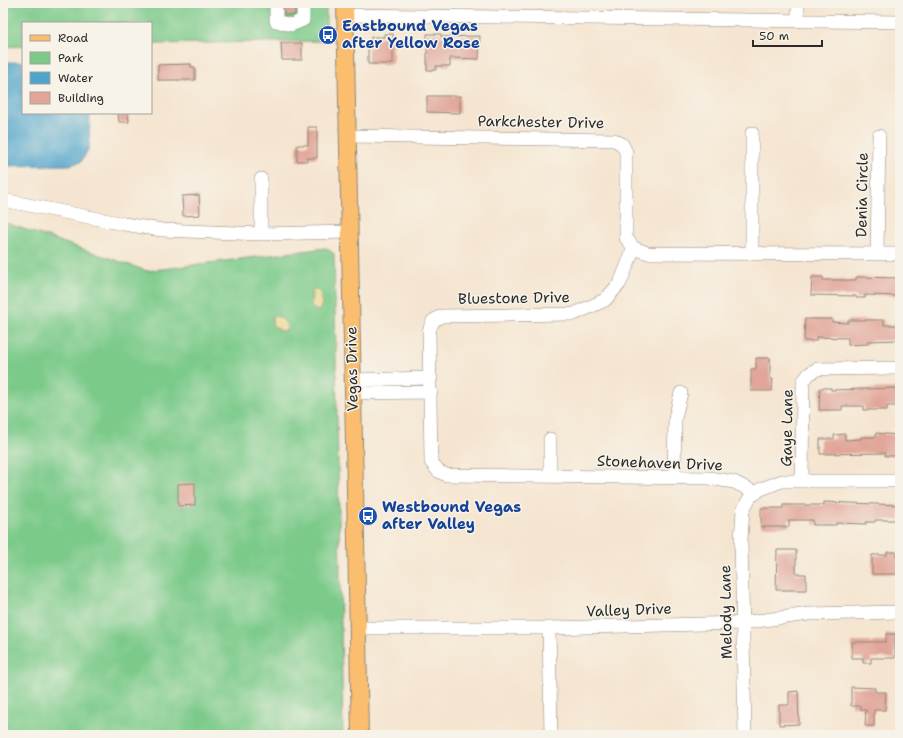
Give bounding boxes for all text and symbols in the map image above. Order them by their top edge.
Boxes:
place label: Eastbound Vegas after Yellow Rose [342,16,480,53]
legend [22,22,152,114]
scale bar [753,22,822,48]
bus stop icon: Eastbound Vegas after Yellow Rose [317,24,339,46]
text: 50 m [759,28,789,44]
text: Road [58,30,89,46]
text: Park [58,50,84,66]
text: Water [58,70,94,86]
text: Building [58,90,104,106]
street label: Parkchester Drive [477,111,605,133]
street label: Denia Circle [851,152,873,238]
street label: Bluestone Drive [458,287,570,309]
street label: Vegas Drive [341,326,363,412]
street label: Gaye Lane [776,389,798,467]
street label: Stonehaven Drive [597,451,723,475]
place label: Westbound Vegas after Valley [382,497,521,534]
bus stop icon: Westbound Vegas after Valley [357,505,379,527]
street label: Melody Lane [715,565,737,659]
street label: Valley Drive [586,599,672,621]

